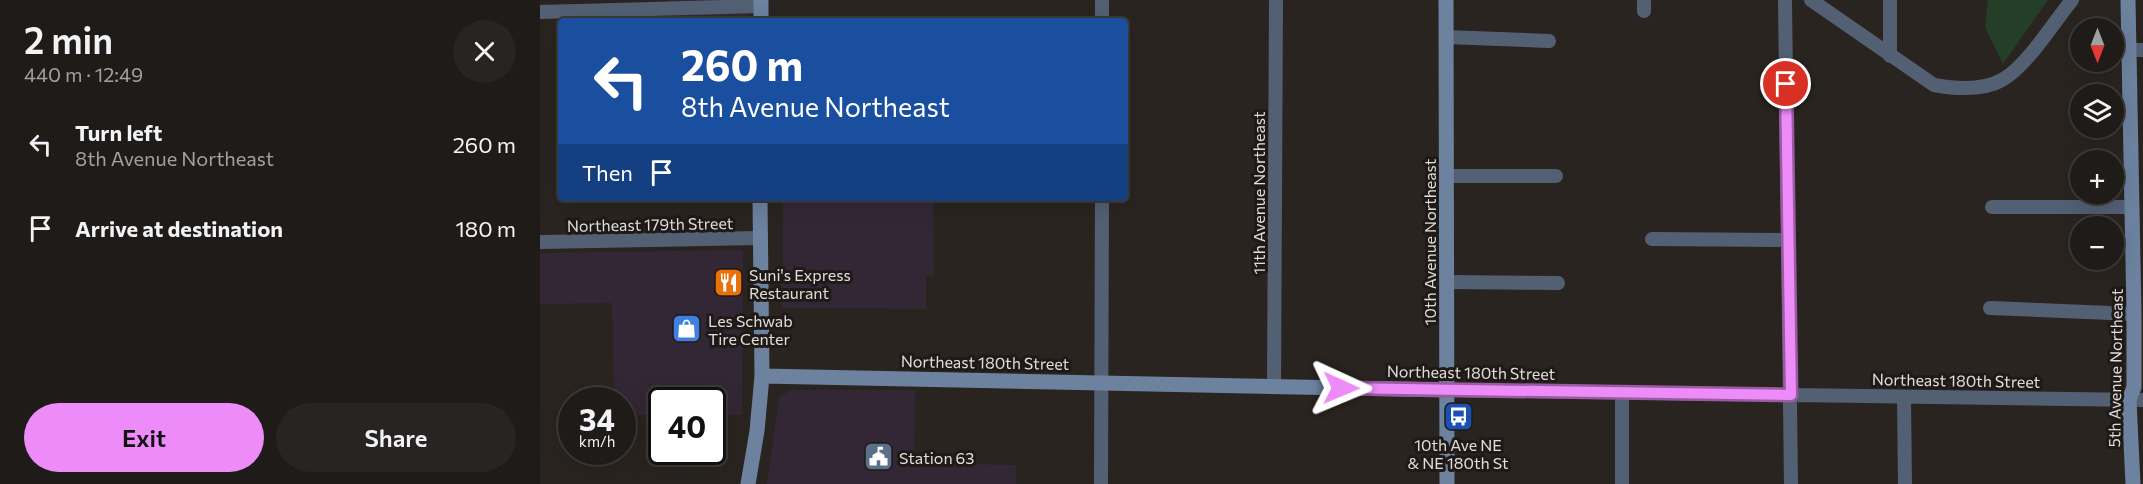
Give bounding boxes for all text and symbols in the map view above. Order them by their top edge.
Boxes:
text: 2 min [24,17,113,61]
north arrow [2070,18,2124,72]
map controls [2070,18,2124,270]
button: close [453,20,516,83]
text: 260 m [681,38,803,90]
icon: left [582,42,660,120]
pin [1760,58,1811,109]
text: 440 m · 12:49 [24,62,143,86]
icon: arrive [1769,67,1802,100]
button: layers [2070,84,2124,138]
text: 8th Avenue Northeast [681,90,950,123]
street label: 11th Avenue Northeast [1249,111,1268,275]
text: Turn left [75,119,162,146]
icon: left [24,128,57,161]
text: 260 m [453,131,516,158]
text: 8th Avenue Northeast [75,146,274,170]
button: + [2070,150,2124,204]
icon: arrive [645,156,678,189]
street label: 10th Avenue Northeast [1420,158,1439,325]
text: Then [582,159,633,186]
icon: arrive [24,212,57,245]
street label: Northeast 179th Street [567,213,734,235]
text: Arrive at destination [75,215,283,242]
text: 180 m [455,215,516,242]
button: − [2070,216,2124,270]
place label: Suni's Express Restaurant [749,265,851,302]
restaurant icon: Suni's Express Restaurant [712,267,744,299]
street label: 5th Avenue Northeast [2104,288,2126,448]
place label: Les Schwab Tire Center [708,311,793,348]
shop icon: Les Schwab Tire Center [671,313,703,345]
street label: Northeast 180th Street [901,351,1070,373]
position arrow [1309,356,1373,420]
street label: Northeast 180th Street [1387,361,1556,383]
street label: Northeast 180th Street [1872,369,2041,391]
speed limit sign: 40 [648,387,726,465]
text: 34 [579,400,615,437]
bus stop icon: 10th Ave NE & NE 180th St [1442,400,1474,432]
button: Exit [24,403,264,472]
button: Share [276,403,516,472]
text: km/h [579,432,615,450]
place label: 10th Ave NE & NE 180th St [1408,435,1509,472]
public building icon: Station 63 [862,441,894,473]
place label: Station 63 [899,448,974,467]

